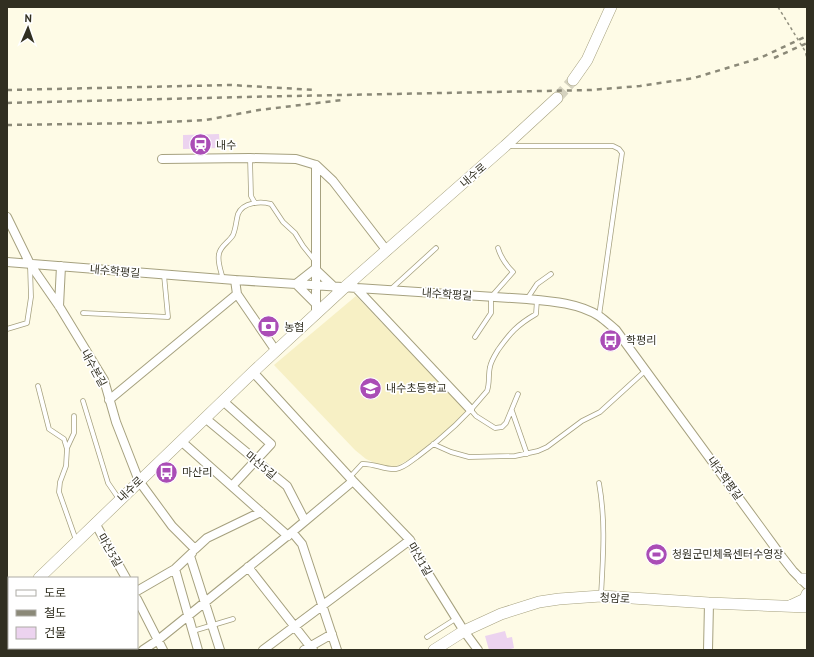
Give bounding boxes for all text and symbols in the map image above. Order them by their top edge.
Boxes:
north arrow [8,8,48,48]
text: N [24,11,32,25]
station icon: 내수 [188,132,214,158]
place label: 내수 [216,138,236,152]
street label: 내수로 [457,160,489,190]
street label: 내수학평길 [89,262,141,280]
street label: 내수학평길 [421,285,473,303]
bank icon: 농협 [255,314,281,340]
place label: 농협 [284,320,304,334]
bus stop icon: 학평리 [597,327,623,353]
place label: 학평리 [626,333,656,347]
street label: 내수본길 [78,347,110,389]
school or university icon: 내수초등학교 [357,375,383,401]
place label: 내수초등학교 [386,381,447,395]
street label: 마산5길 [243,448,279,482]
street label: 내수학평길 [704,453,746,503]
bus stop icon: 마산리 [153,459,179,485]
place label: 마산리 [182,465,212,479]
street label: 내수로 [114,473,146,505]
street label: 마산3길 [95,531,125,569]
street label: 마산1길 [405,540,435,578]
sports icon: 청원군민체육센터수영장 [643,541,669,567]
place label: 청원군민체육센터수영장 [672,547,783,561]
legend [8,577,138,649]
text: 도로 [44,585,66,600]
street label: 청암로 [599,590,631,606]
text: 철도 [44,605,66,620]
text: 건물 [44,625,66,640]

